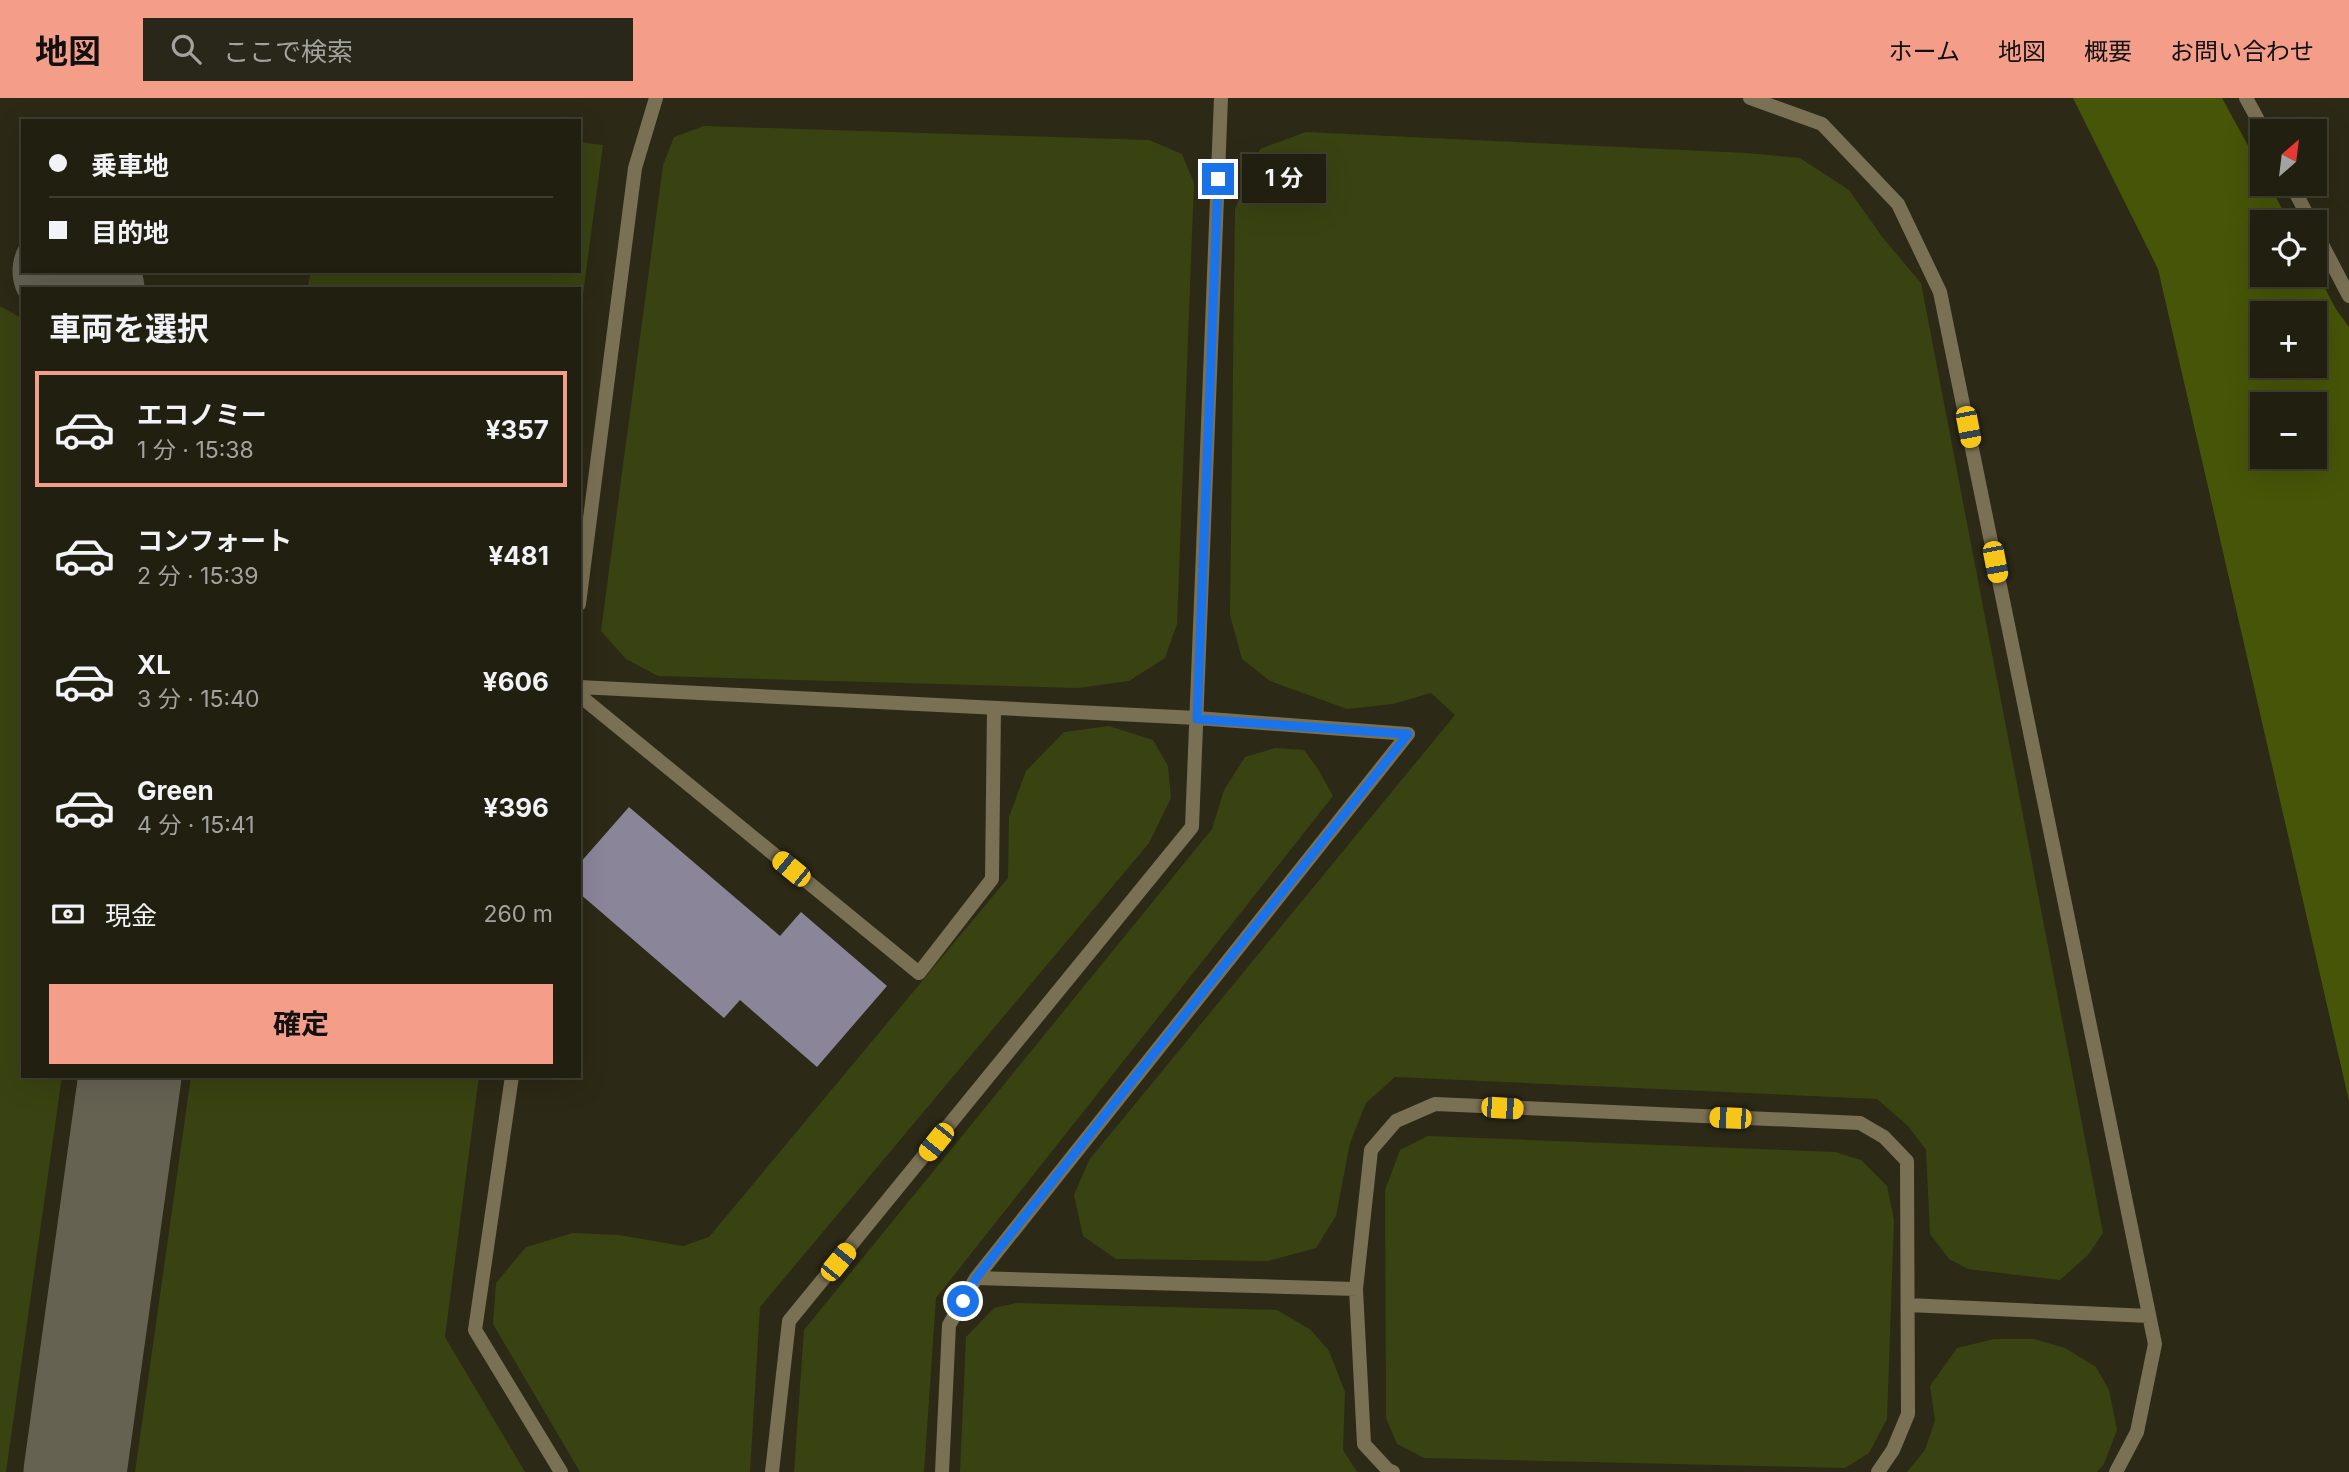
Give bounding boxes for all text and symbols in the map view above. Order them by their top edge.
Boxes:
search box [143,18,633,81]
icon: search [167,30,205,68]
text: 地図 [35,31,101,71]
text: ここで検索 [223,36,353,67]
text: ホーム [1889,37,1960,66]
text: 地図 [1998,37,2046,66]
text: 概要 [2084,37,2132,66]
text: お問い合わせ [2170,37,2314,66]
north arrow [2250,119,2328,196]
map controls [2250,119,2327,469]
text: 乗車地 [91,150,169,181]
callout: 1 分 [1242,154,1326,204]
route end [1202,163,1234,195]
text: 1 分 [1265,164,1303,192]
button: locate [2250,210,2327,287]
text: 目的地 [91,217,169,248]
button: + [2250,301,2327,378]
text: 車両を選択 [49,309,209,348]
button: − [2250,392,2327,469]
icon: car [53,398,116,461]
text: エコノミー [137,399,267,430]
car [1954,404,1983,450]
text: ¥357 [486,414,549,445]
text: 1 分 · 15:38 [137,436,254,464]
icon: car [53,524,116,587]
text: コンフォート [137,525,292,556]
car [1981,539,2010,585]
text: ¥481 [488,540,549,571]
text: 2 分 · 15:39 [137,562,259,590]
text: XL [137,649,171,680]
icon: car [53,650,116,713]
text: ¥606 [483,666,549,697]
text: 3 分 · 15:40 [137,685,260,713]
text: Green [137,775,214,806]
icon: car [53,776,116,839]
text: ¥396 [484,792,549,823]
text: 4 分 · 15:41 [137,811,255,839]
car [769,848,814,890]
icon: cash [49,895,87,933]
text: 現金 [105,900,157,931]
text: 260 m [484,900,553,928]
button: 確定 [49,984,553,1064]
car [1481,1096,1524,1120]
car [1709,1107,1752,1129]
car [915,1119,958,1165]
car [817,1239,860,1285]
route start [947,1285,979,1317]

